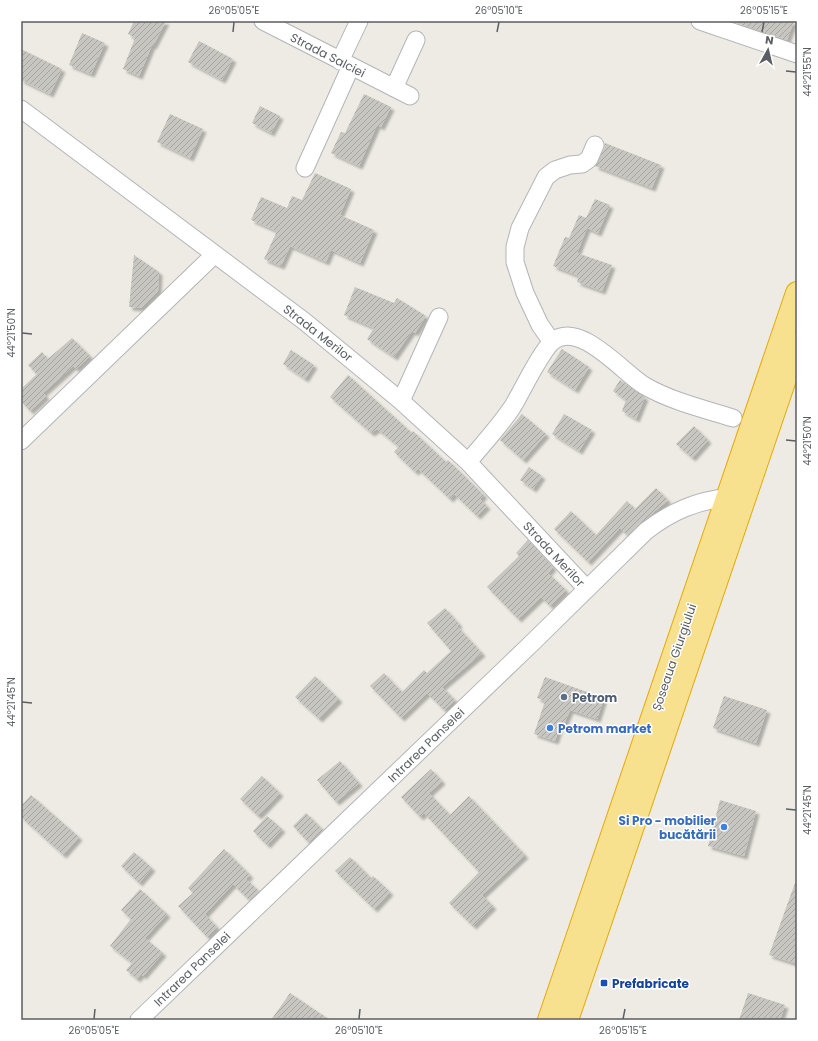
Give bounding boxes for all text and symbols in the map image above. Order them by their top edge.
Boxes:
text: 26°05'05"E [209,3,259,18]
text: 26°05'10"E [475,3,523,18]
text: 26°05'15"E [740,3,788,18]
street label: Strada Salciei [288,29,369,81]
north arrow [748,30,788,70]
text: N [764,32,775,49]
text: 44°21'55"N [800,47,815,97]
street label: Strada Merilor [280,301,357,366]
text: 44°21'50"N [4,308,19,358]
text: 44°21'50"N [800,416,815,466]
street label: Strada Merilor [519,518,589,591]
street label: Șoseaua Giurgiului [648,601,700,713]
text: 44°21'45"N [4,677,19,727]
place label: Petrom [572,689,618,706]
marker: Petrom [559,692,569,702]
street label: Intrarea Panselei [384,704,468,786]
place label: Petrom market [558,720,652,737]
marker: Petrom market [545,723,555,733]
text: 44°21'45"N [800,785,815,835]
place label: Si Pro - mobilier bucătării [619,812,716,843]
marker: Si Pro - mobilier bucătării [719,822,729,832]
street label: Intrarea Panselei [150,928,234,1010]
place label: Prefabricate [612,975,690,992]
marker: Prefabricate [599,978,609,988]
text: 26°05'05"E [69,1023,119,1038]
text: 26°05'10"E [335,1023,383,1038]
text: 26°05'15"E [599,1023,647,1038]

